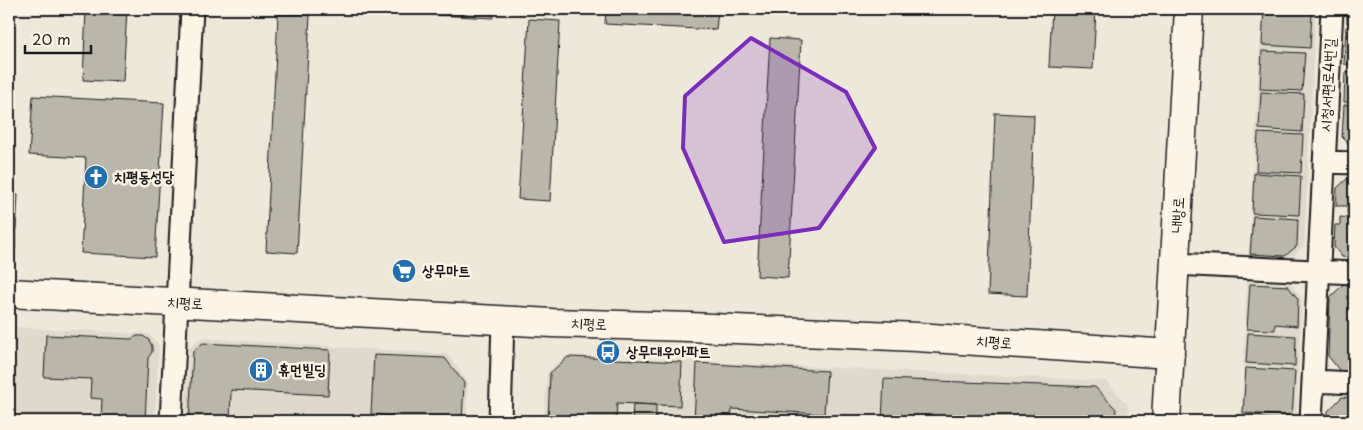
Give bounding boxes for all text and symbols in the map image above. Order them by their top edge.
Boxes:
scale bar [25,22,91,54]
text: 20 m [32,27,71,50]
street label: 시청서편로4번길 [1313,37,1340,133]
church icon: 치평동성당 [83,164,109,190]
place label: 치평동성당 [114,164,174,187]
street label: 내방로 [1164,196,1189,234]
supermarket icon: 상무마트 [391,258,417,284]
place label: 상무마트 [422,258,470,281]
street label: 치평로 [166,289,204,314]
street label: 치평로 [571,310,608,335]
street label: 치평로 [975,328,1013,353]
bus stop icon: 상무대우아파트 [595,339,621,365]
place label: 상무대우아파트 [626,339,711,362]
building icon: 휴먼빌딩 [248,357,274,383]
place label: 휴먼빌딩 [278,357,326,380]

